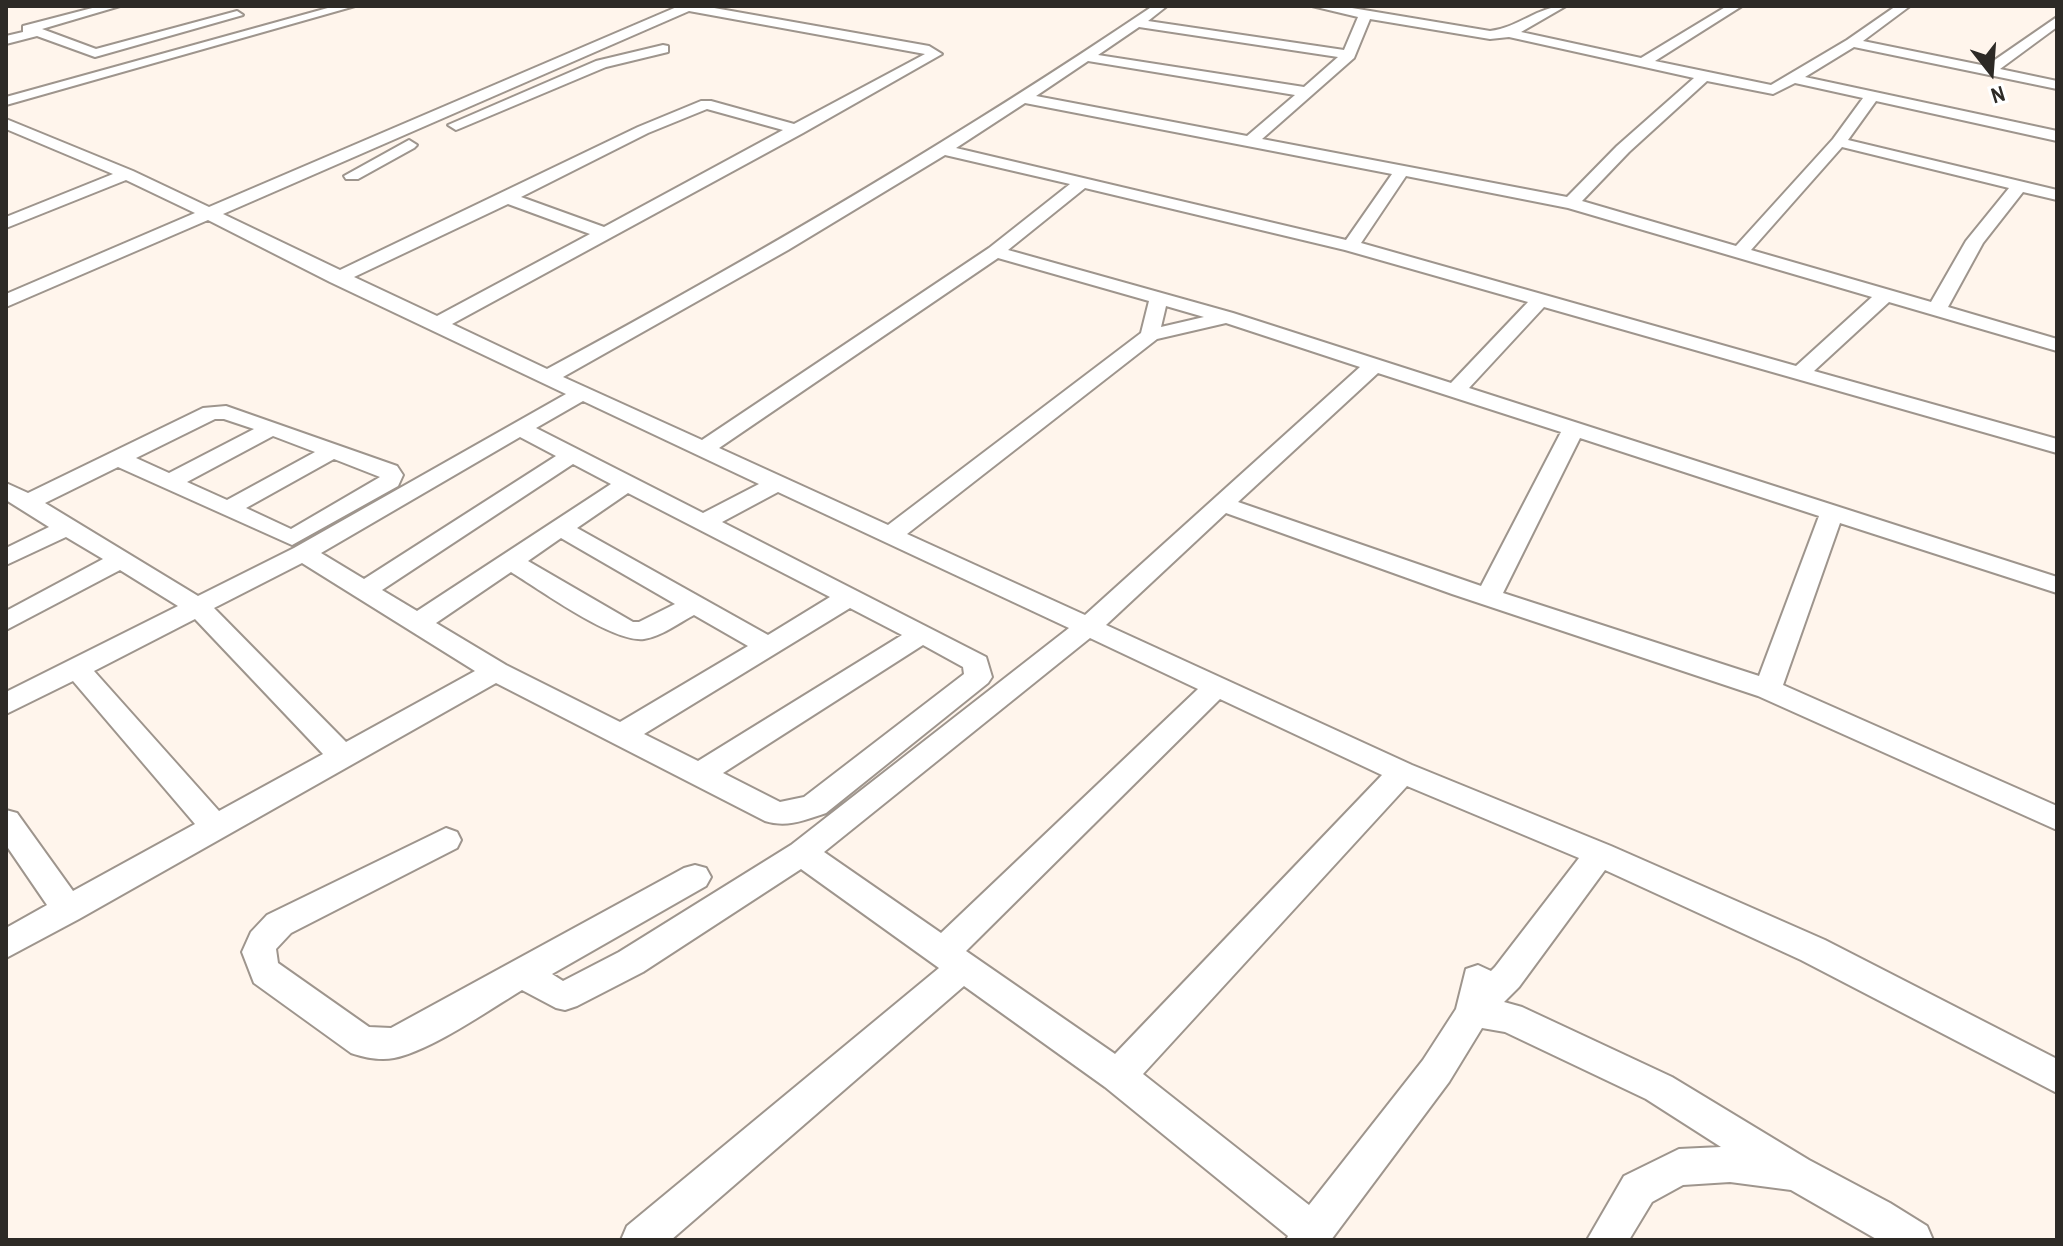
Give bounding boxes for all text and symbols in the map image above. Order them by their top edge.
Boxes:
north arrow [1951,32,2031,112]
text: N [1987,79,2009,111]

